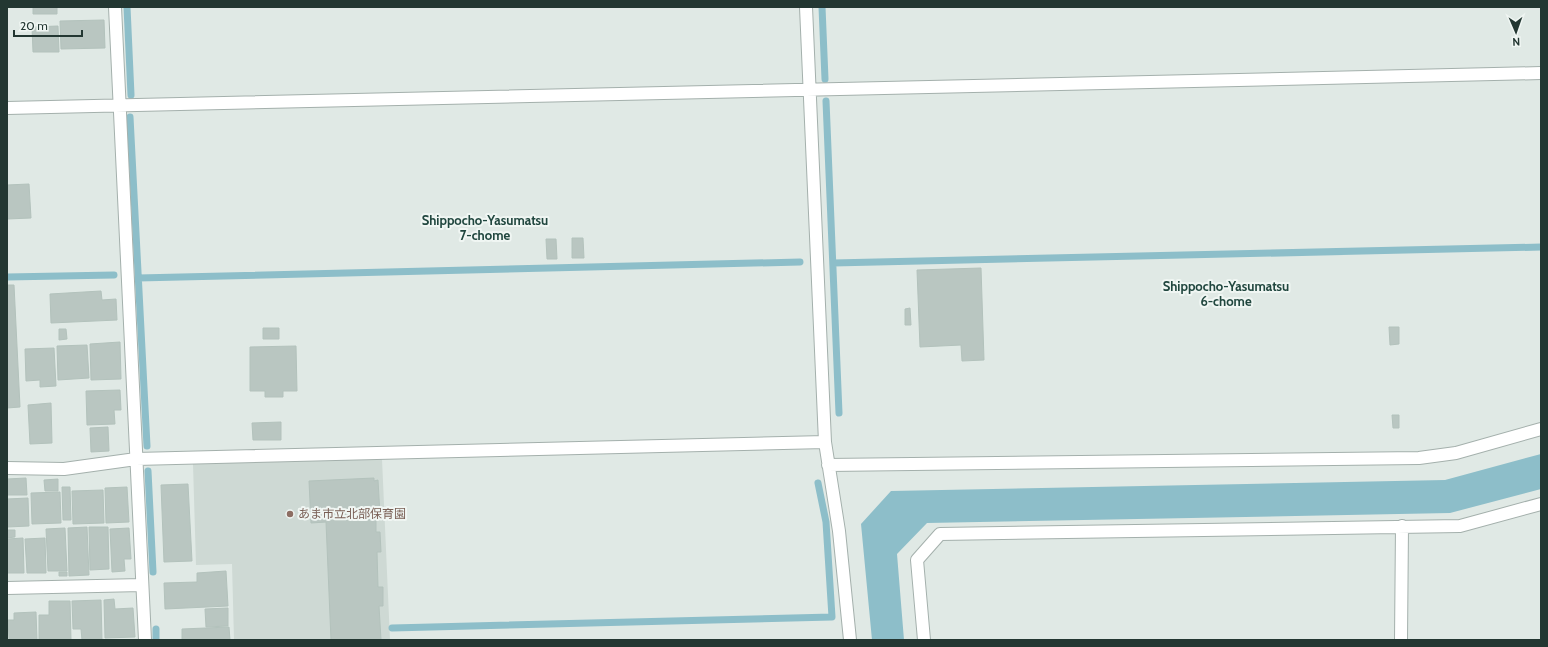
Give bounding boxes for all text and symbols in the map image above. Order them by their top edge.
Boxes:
scale bar [14,12,82,38]
north arrow [1496,12,1536,52]
text: 20 m [20,18,48,33]
text: N [1512,35,1520,49]
district label: Shippocho-Yasumatsu 7-chome [422,212,548,243]
district label: Shippocho-Yasumatsu 6-chome [1163,278,1289,309]
place label: あま市立北部保育園 [298,506,406,521]
marker: あま市立北部保育園 [285,509,295,519]

